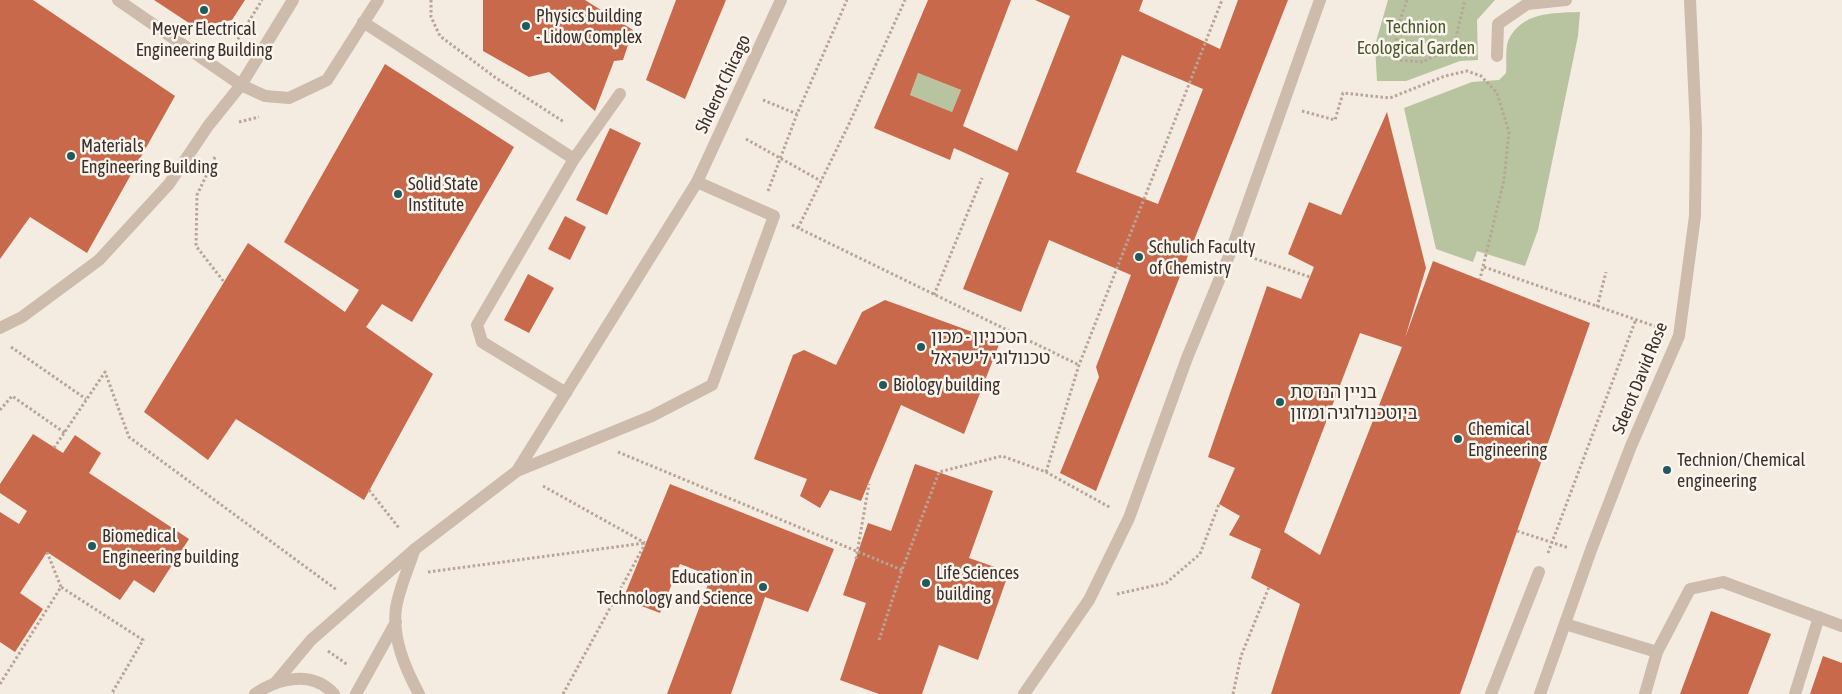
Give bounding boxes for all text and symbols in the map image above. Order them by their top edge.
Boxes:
marker: Meyer Electrical Engineering Building [198,4,210,16]
place label: Physics building - Lidow Complex [536,5,642,48]
park label: Technion Ecological Garden [1357,16,1475,58]
place label: Meyer Electrical Engineering Building [136,18,272,60]
marker: Physics building - Lidow Complex [520,20,532,32]
street label: Shderot Chicago [691,31,755,137]
place label: Materials Engineering Building [81,135,218,178]
marker: Materials Engineering Building [65,150,77,162]
place label: Solid State Institute [408,173,478,215]
marker: Solid State Institute [392,188,404,200]
place label: Schulich Faculty of Chemistry [1149,236,1255,278]
marker: Schulich Faculty of Chemistry [1133,251,1145,263]
street label: Sderot David Rose [1608,319,1672,437]
place label: הטכניון - מכון טכנולוגי לישראל [931,326,1050,368]
marker: הטכניון - מכון טכנולוגי לישראל [915,341,927,353]
place label: Biology building [893,374,1000,396]
marker: Biology building [877,379,889,391]
place label: בניין הנדסת ביוטכנולוגיה ומזון [1290,381,1418,424]
marker: בניין הנדסת ביוטכנולוגיה ומזון [1274,396,1286,408]
place label: Chemical Engineering [1468,418,1547,460]
marker: Chemical Engineering [1452,433,1464,445]
place label: Technion/Chemical engineering [1677,449,1805,492]
marker: Technion/Chemical engineering [1661,464,1673,476]
place label: Biomedical Engineering building [102,525,239,568]
marker: Biomedical Engineering building [86,540,98,552]
place label: Life Sciences building [936,562,1019,604]
place label: Education in Technology and Science [597,566,753,608]
marker: Life Sciences building [920,577,932,589]
marker: Education in Technology and Science [757,581,769,593]

